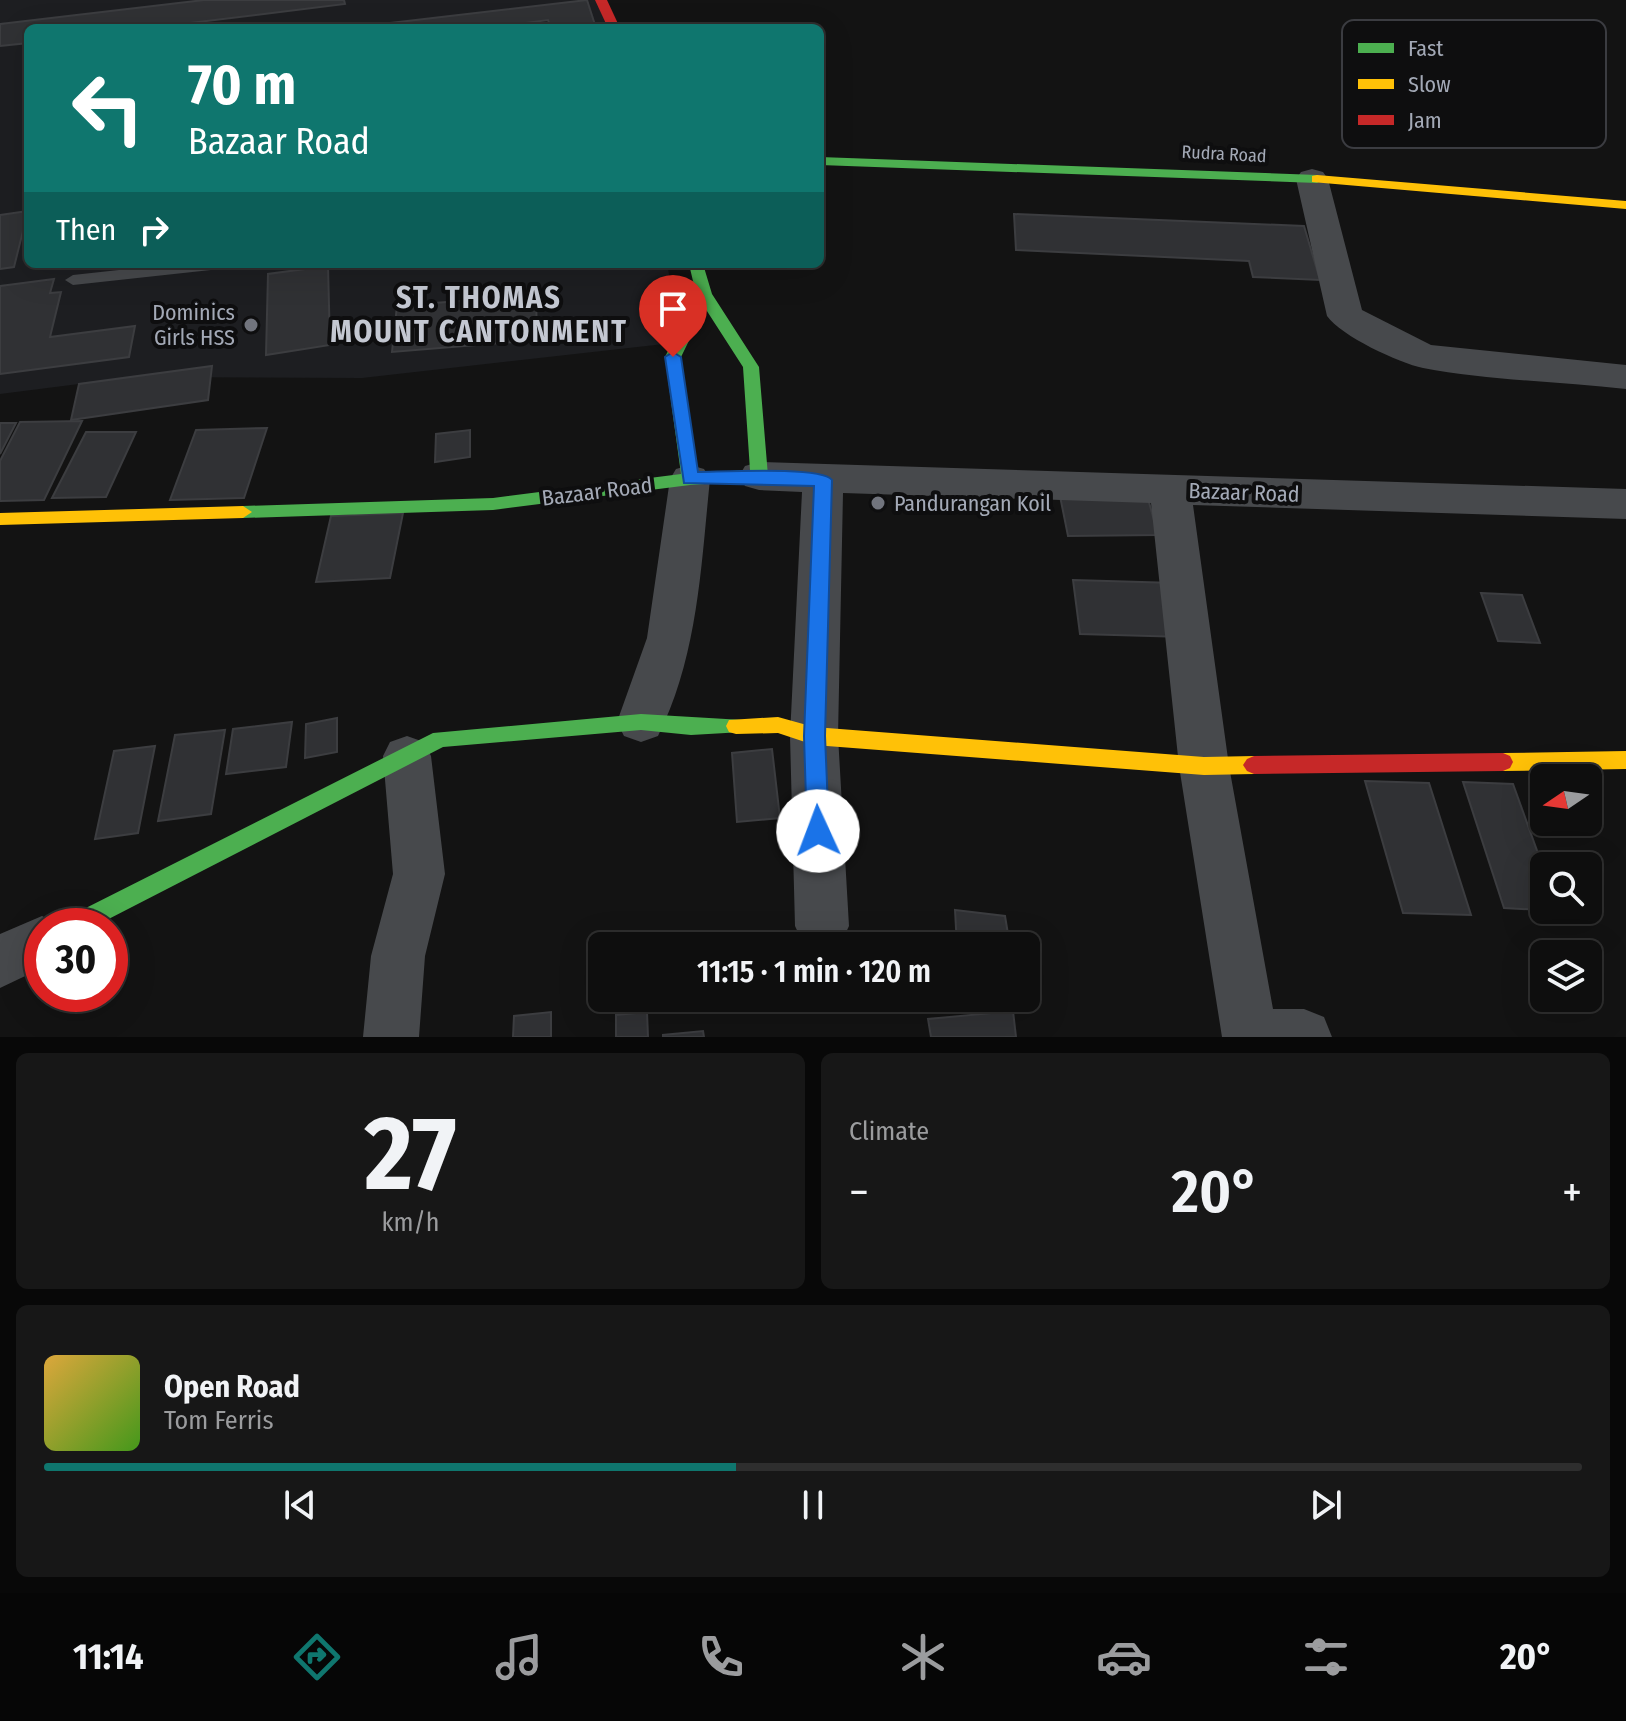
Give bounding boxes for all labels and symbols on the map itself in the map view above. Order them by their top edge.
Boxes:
legend [1342,20,1606,148]
text: Fast [1408,35,1444,62]
text: Slow [1408,71,1451,98]
text: Jam [1408,107,1442,134]
street label: Rudra Road [1181,141,1267,167]
pin [639,275,707,357]
district label: ST. THOMAS MOUNT CANTONMENT [330,280,628,350]
place label: Dominics Girls HSS [152,299,235,351]
marker: Dominics Girls HSS [242,316,260,334]
street label: Bazaar Road [540,471,654,512]
street label: Bazaar Road [1188,477,1300,508]
place label: Pandurangan Koil [894,490,1051,517]
marker: Pandurangan Koil [869,494,887,512]
north arrow [1530,764,1602,836]
position arrow [776,789,860,873]
speed limit sign: 30 [24,908,128,1012]

